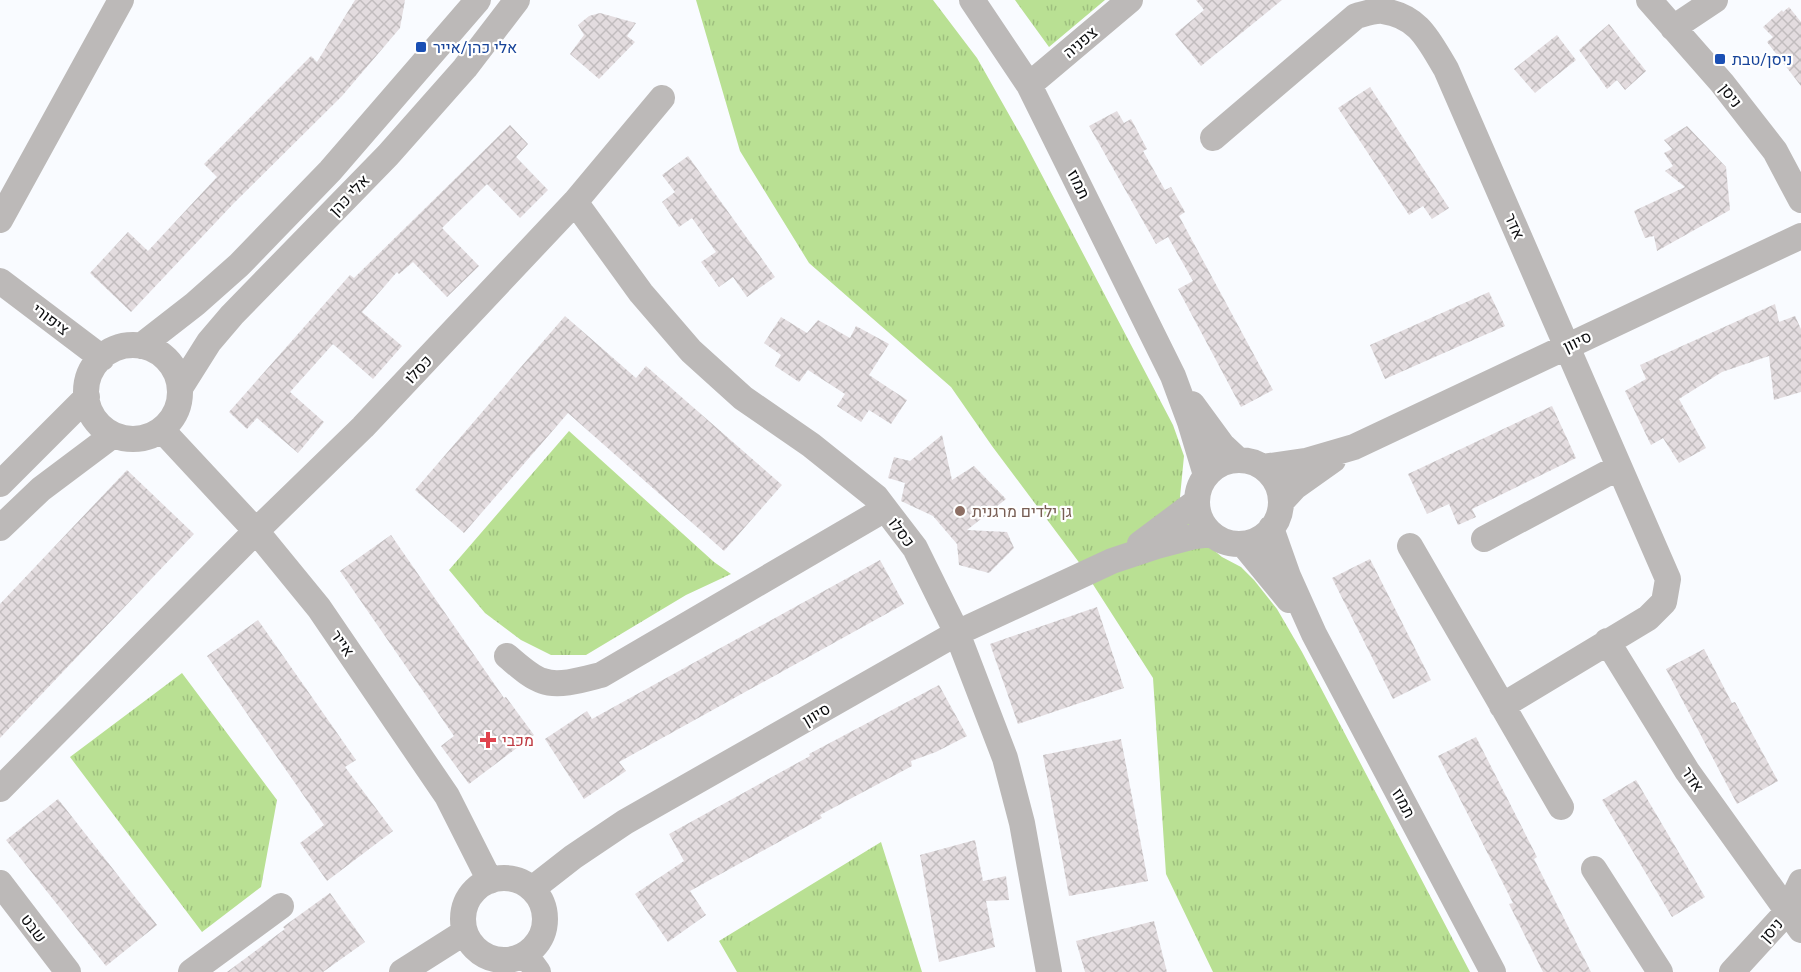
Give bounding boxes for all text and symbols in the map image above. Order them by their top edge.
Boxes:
street label: צפניה [1059,22,1101,62]
place label: אלי כהן/אייר [433,38,517,57]
marker: אלי כהן/אייר [414,40,428,54]
place label: ניסן/טבת [1732,50,1792,69]
marker: ניסן/טבת [1713,52,1727,66]
street label: ניסן [1715,79,1746,111]
street label: תמוז [1063,166,1094,202]
street label: אלי כהן [325,171,374,220]
street label: אדר [1500,210,1529,242]
street label: ציפורי [29,299,73,339]
street label: סיוון [1560,327,1594,356]
street label: כסלו [401,351,436,387]
place label: גן ילדים מרגנית [972,502,1072,521]
marker: גן ילדים מרגנית [953,504,967,518]
street label: כסלו [884,514,919,551]
street label: אייר [327,626,358,660]
street label: סיוון [799,699,834,730]
marker: מכבי [479,731,497,749]
place label: מכבי [502,731,534,750]
street label: אדר [1677,763,1708,796]
street label: תמוז [1388,785,1419,821]
street label: שבט [17,910,51,946]
street label: ניסן [1756,915,1787,946]

